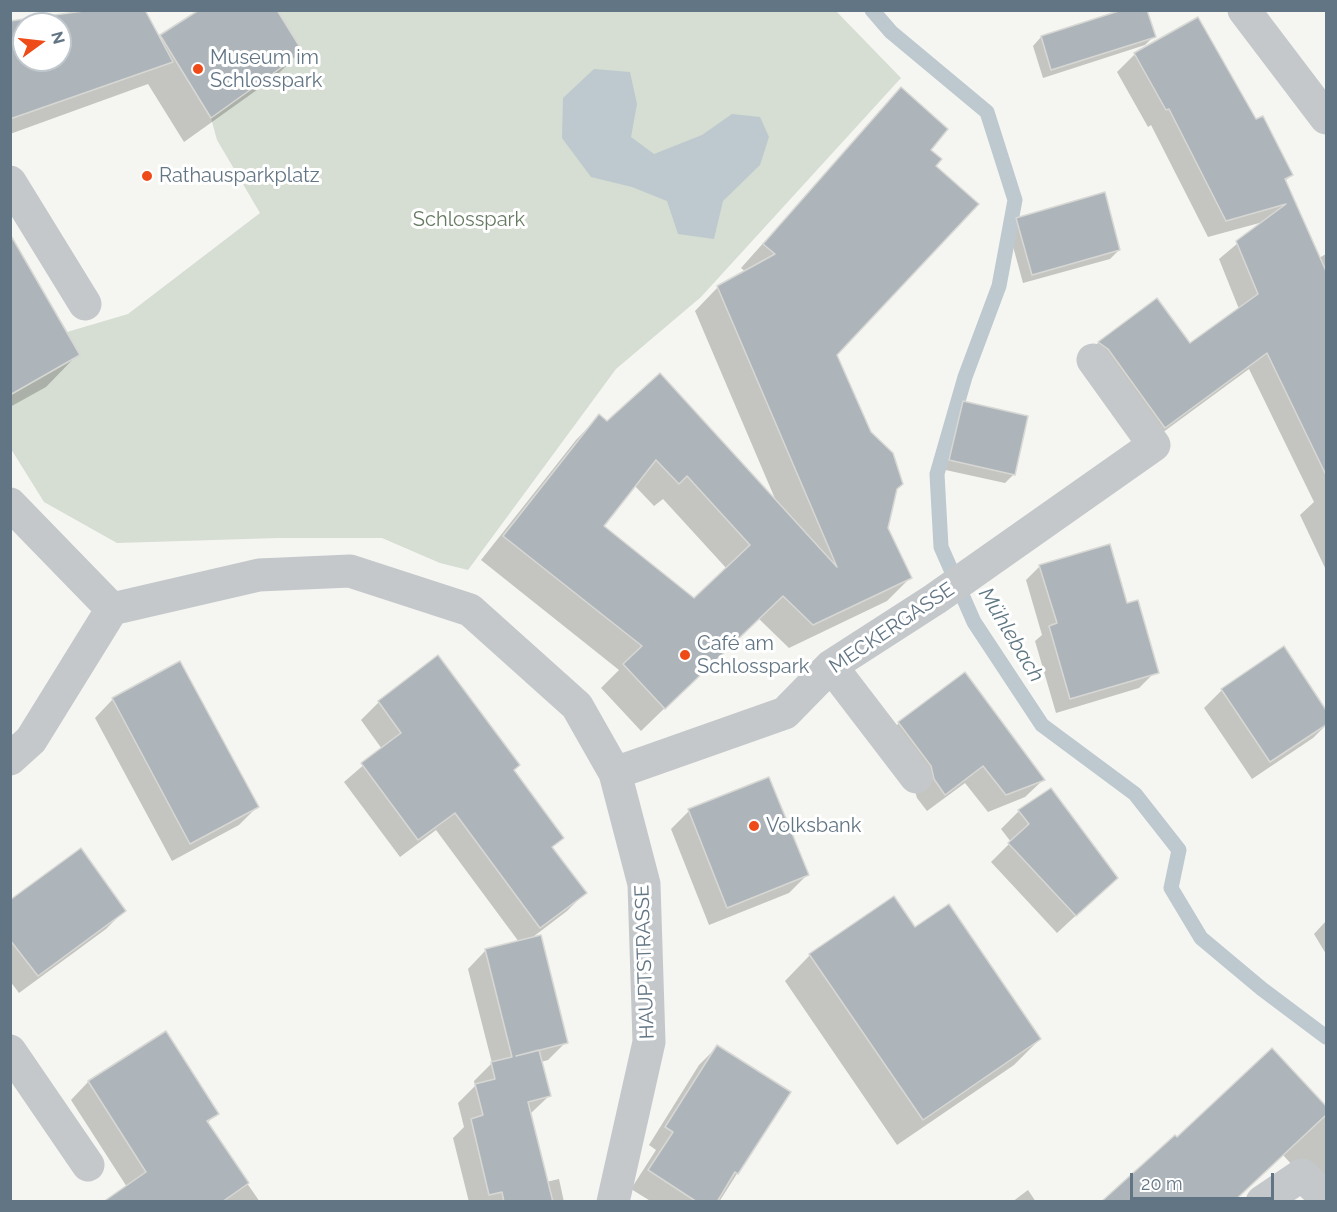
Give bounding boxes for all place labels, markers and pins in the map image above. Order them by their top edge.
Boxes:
place label: Museum im Schlosspark [210,46,322,93]
marker: Museum im Schlosspark [191,62,205,76]
place label: Rathausparkplatz [159,164,320,188]
marker: Rathausparkplatz [140,169,154,183]
place label: Café am Schlosspark [697,632,809,679]
marker: Café am Schlosspark [678,648,692,662]
place label: Volksbank [766,814,861,838]
marker: Volksbank [747,819,761,833]

